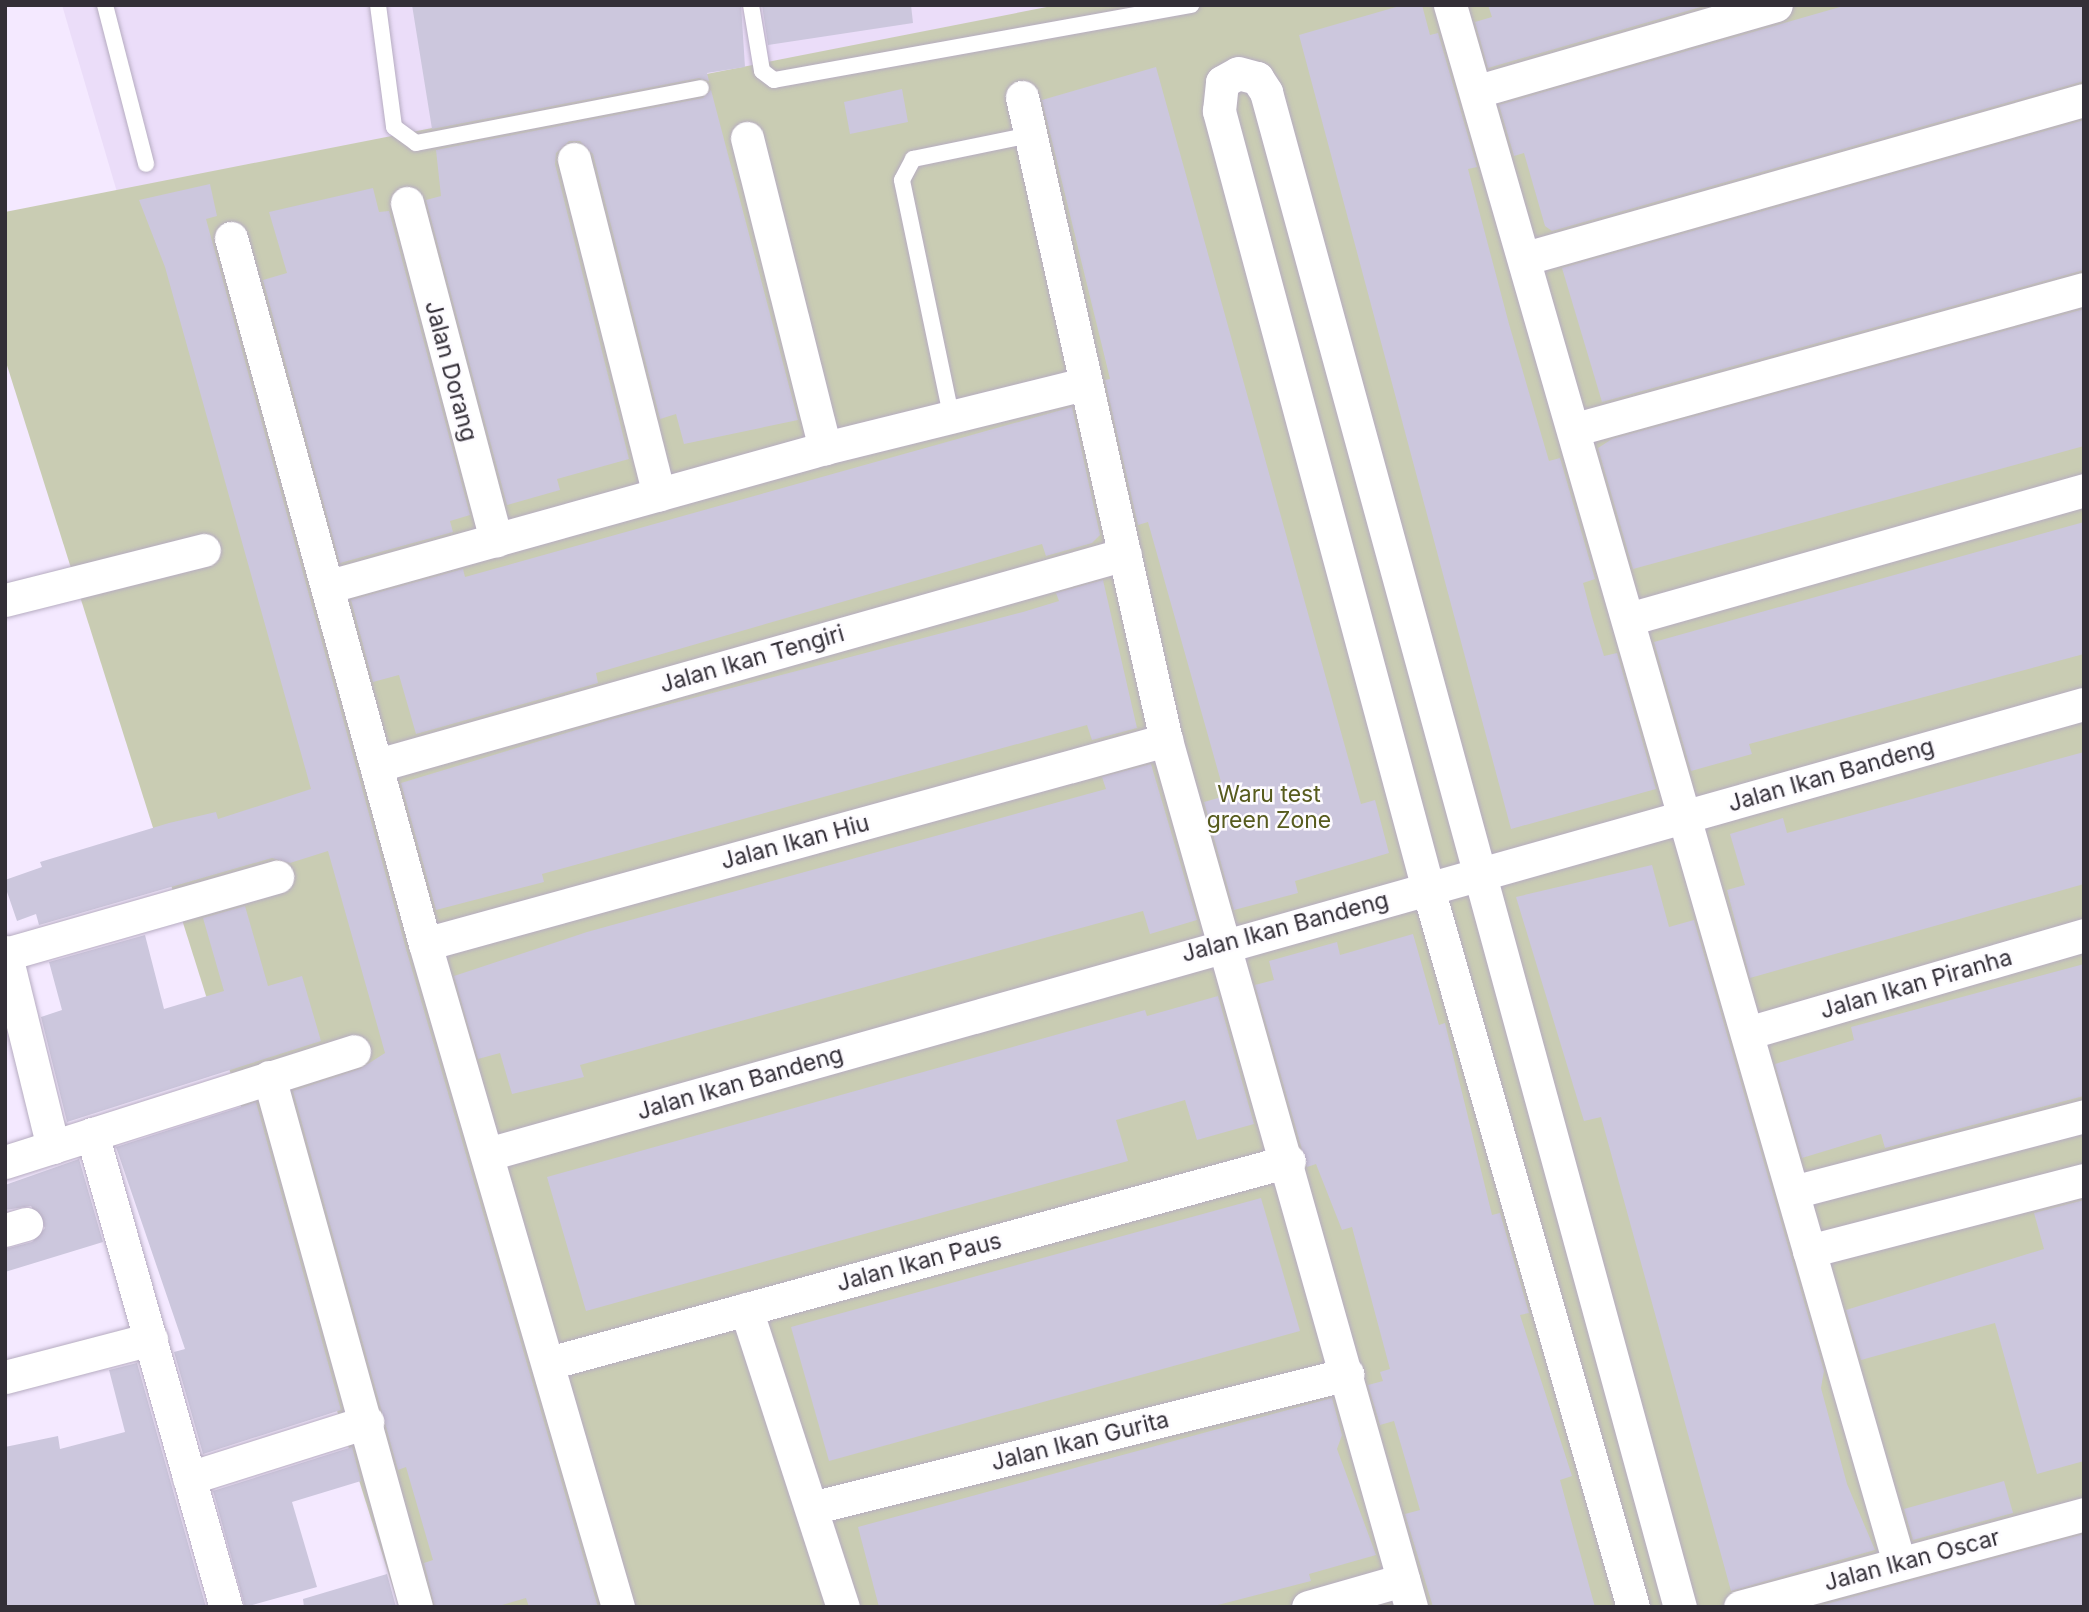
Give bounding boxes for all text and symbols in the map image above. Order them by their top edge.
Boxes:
street label: Jalan Dorang [419,298,483,444]
street label: Jalan Ikan Tengiri [657,619,847,699]
street label: Jalan Ikan Bandeng [1725,732,1937,818]
park label: Waru test green Zone [1207,780,1331,834]
street label: Jalan Ikan Hiu [718,809,872,875]
street label: Jalan Ikan Bandeng [1179,886,1391,968]
street label: Jalan Ikan Piranha [1817,943,2015,1025]
street label: Jalan Ikan Bandeng [634,1040,846,1126]
street label: Jalan Ikan Paus [833,1227,1005,1297]
street label: Jalan Ikan Gurita [988,1406,1172,1476]
street label: Jalan Ikan Oscar [1821,1523,2003,1597]

